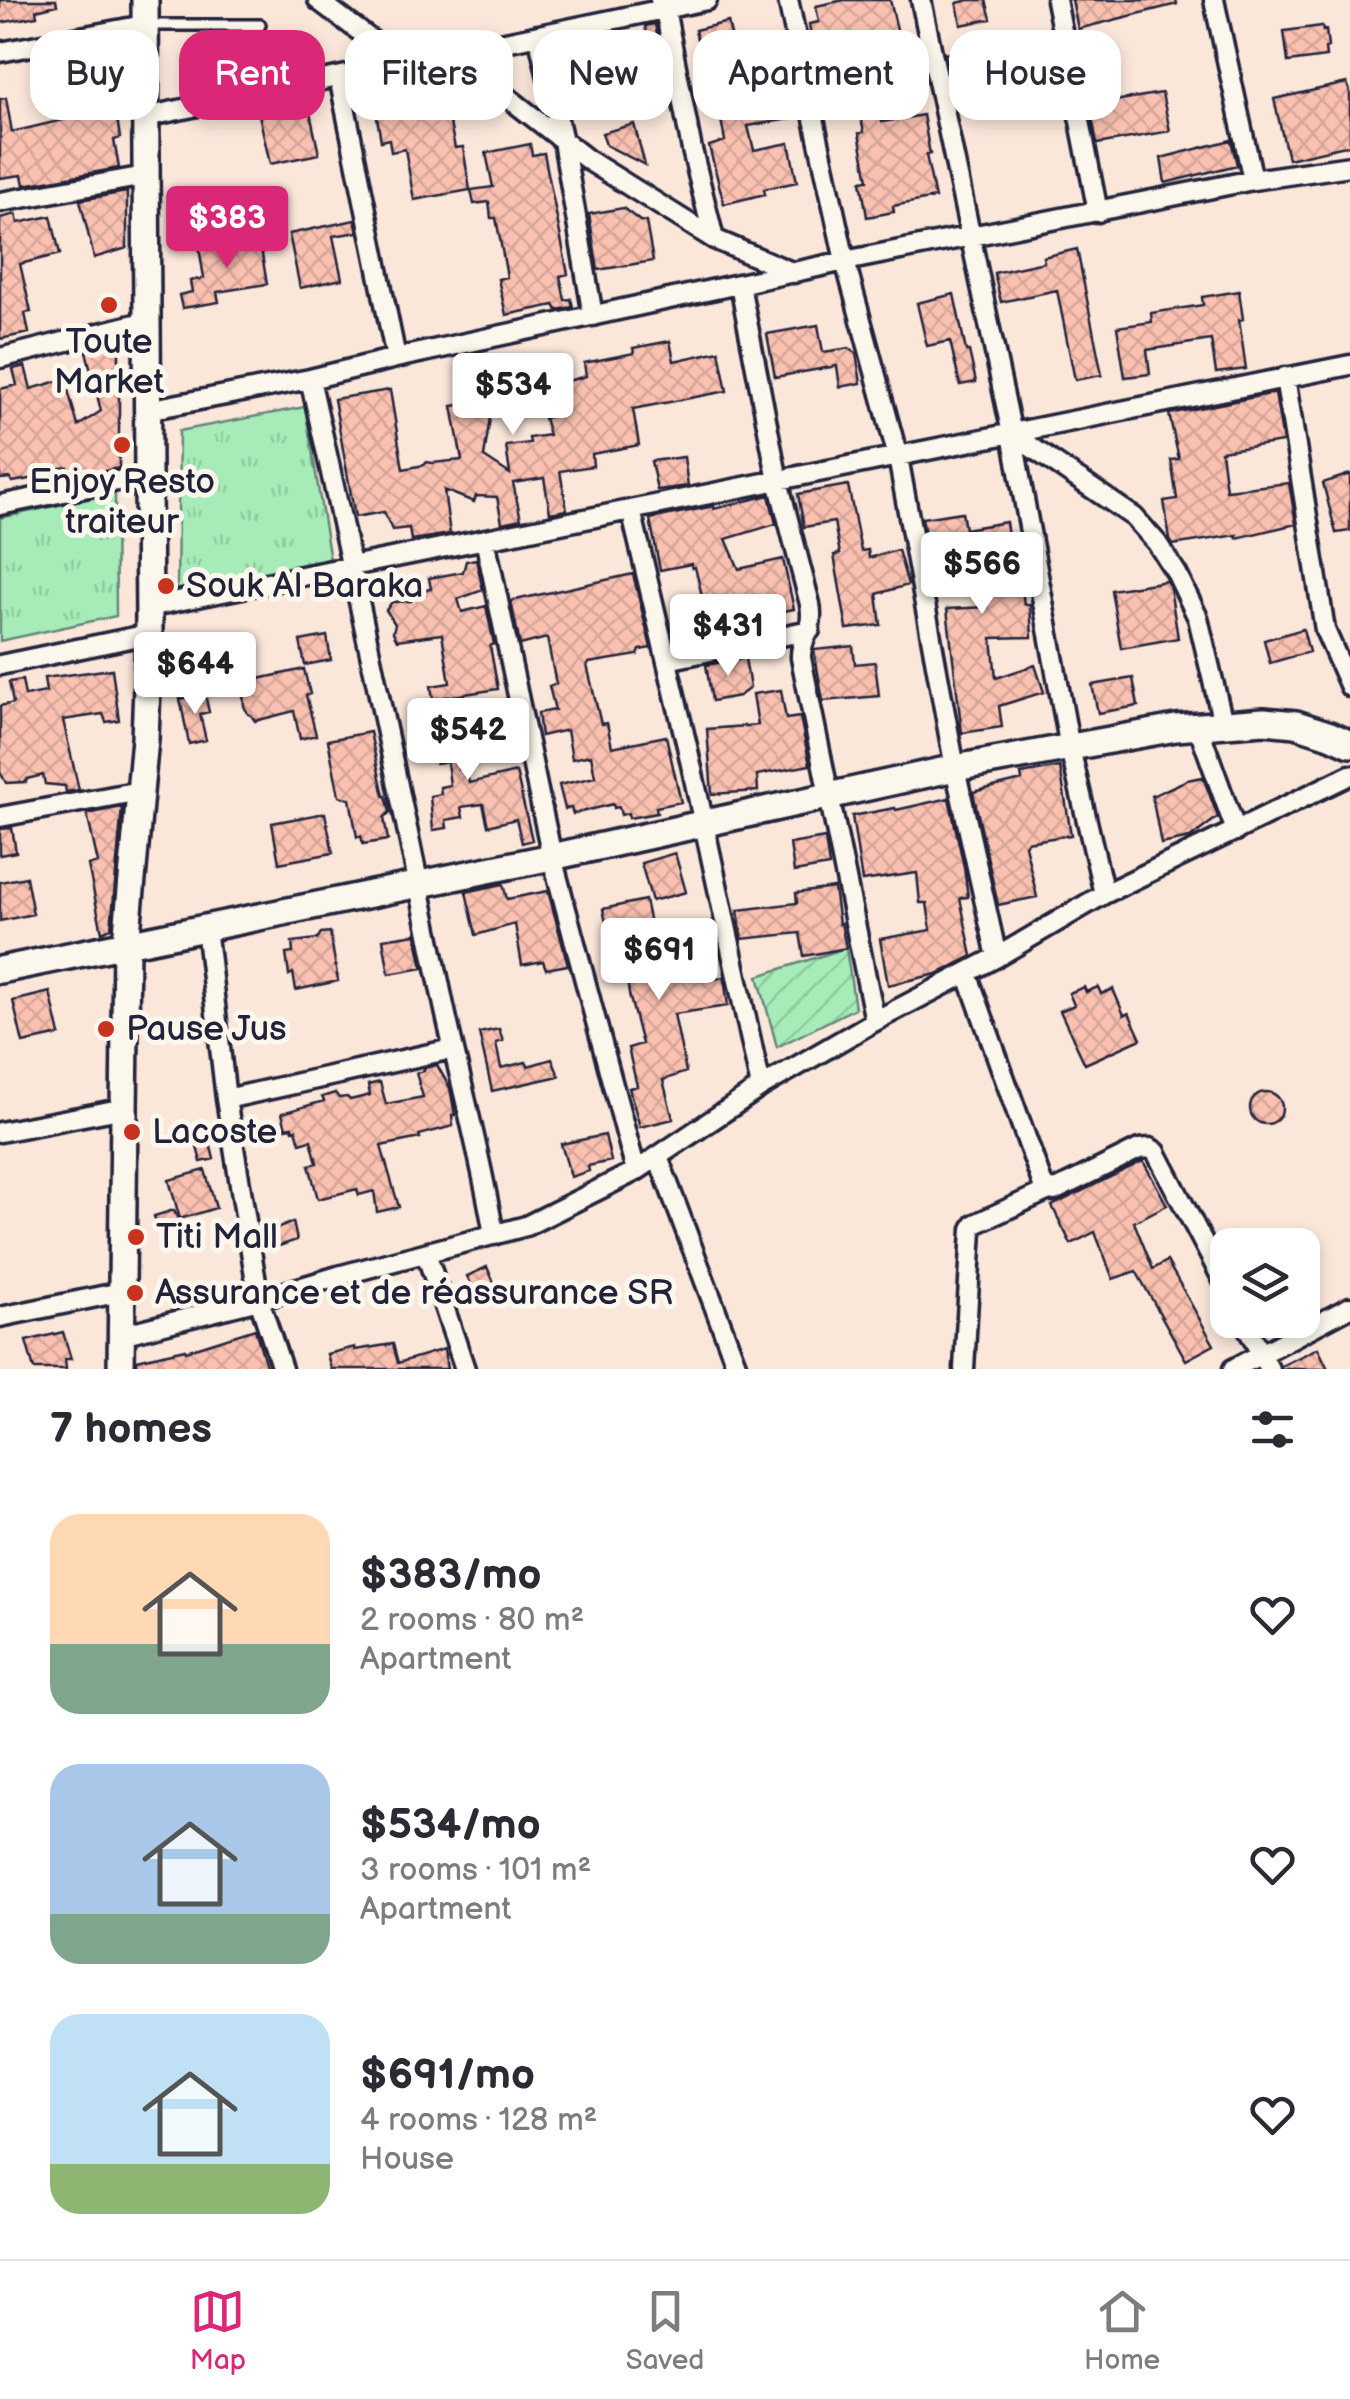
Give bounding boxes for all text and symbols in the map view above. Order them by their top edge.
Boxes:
chip: Buy [30,30,159,120]
chip: Rent [179,30,325,120]
chip: Filters [345,30,513,120]
chip: New [533,30,673,120]
chip: Apartment [693,30,929,120]
chip: House [949,30,1121,120]
pin: $383 [168,186,286,271]
text: $383 [188,199,266,238]
marker: Toute Market [98,294,120,316]
place label: Toute Market [54,321,165,404]
pin: $534 [454,353,572,438]
text: $534 [474,366,552,405]
marker: Enjoy Resto traiteur [111,434,133,456]
place label: Enjoy Resto traiteur [29,461,215,544]
pin: $566 [923,532,1041,617]
text: $566 [943,545,1021,584]
place label: Souk Al Baraka [186,565,423,608]
marker: Souk Al Baraka [155,575,177,597]
pin: $431 [669,594,787,679]
text: $431 [692,607,764,646]
pin: $644 [136,632,254,717]
text: $644 [156,645,234,684]
pin: $542 [409,698,527,783]
text: $542 [429,711,507,750]
pin: $691 [600,918,718,1003]
text: $691 [623,931,695,970]
place label: Pause Jus [126,1008,287,1051]
marker: Pause Jus [95,1018,117,1040]
place label: Lacoste [152,1111,277,1154]
marker: Lacoste [121,1121,143,1143]
place label: Titi Mall [156,1216,278,1259]
marker: Titi Mall [125,1226,147,1248]
map controls [1210,1228,1320,1338]
button: layers [1210,1228,1320,1338]
place label: Assurance et de réassurance SR [155,1272,673,1315]
marker: Assurance et de réassurance SR [124,1282,146,1304]
icon: filters [1245,1402,1300,1457]
text: 7 homes [50,1404,212,1455]
text: $383/mo [360,1550,541,1601]
icon: home [130,1554,250,1674]
icon: heart [1245,1587,1300,1642]
text: 2 rooms · 80 m² [360,1601,584,1640]
text: Apartment [360,1640,511,1679]
text: $534/mo [360,1800,541,1851]
icon: home [130,1804,250,1924]
icon: heart [1245,1837,1300,1892]
text: 3 rooms · 101 m² [360,1851,591,1890]
text: Apartment [360,1890,511,1929]
text: $691/mo [360,2050,535,2101]
icon: home [130,2054,250,2174]
icon: heart [1245,2087,1300,2142]
text: 4 rooms · 128 m² [360,2101,597,2140]
text: House [360,2140,454,2179]
tab: Map [190,2284,246,2377]
tab: Saved [626,2284,704,2377]
tab: Home [1084,2284,1160,2377]

